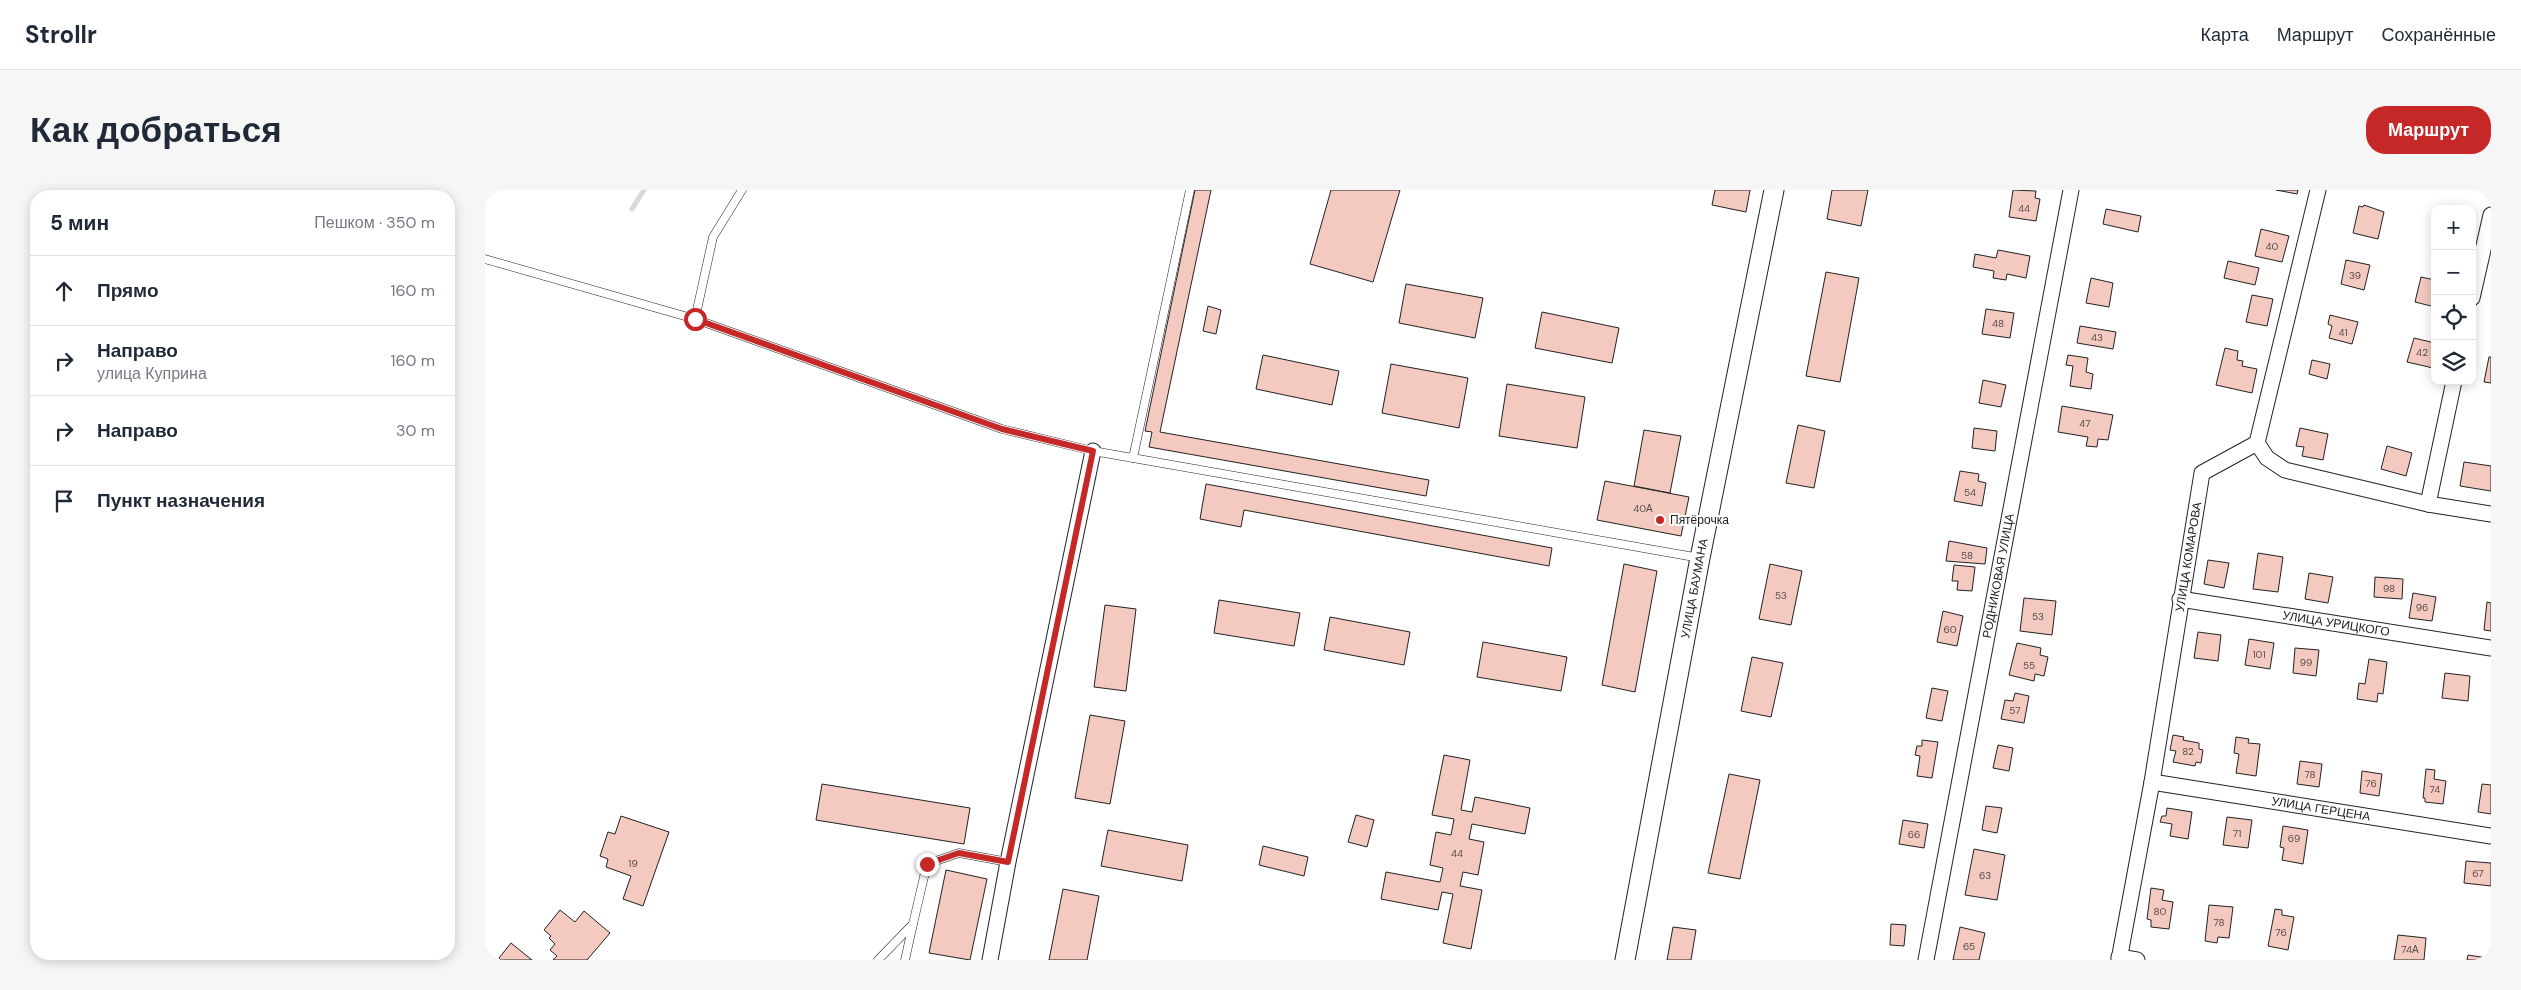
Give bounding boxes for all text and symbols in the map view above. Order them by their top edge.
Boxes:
text: Strollr [25,19,97,50]
text: Карта [2201,23,2249,47]
text: Маршрут [2277,23,2353,47]
text: Сохранённые [2381,23,2496,47]
button: Маршрут [2366,106,2491,154]
text: Как добраться [30,107,282,153]
house number: 44 [2018,202,2030,215]
map controls [2431,205,2476,385]
button: + [2431,205,2476,250]
text: 5 мин [50,209,109,237]
text: Пешком · 350 m [314,212,435,233]
house number: 40 [2266,240,2279,253]
button: − [2431,250,2476,295]
house number: 39 [2349,269,2361,282]
icon: ahead [50,277,78,305]
text: Прямо [97,278,159,303]
text: 160 m [391,280,435,301]
button: locate [2431,295,2476,340]
route start [684,308,707,331]
house number: 48 [1992,317,2004,330]
house number: 41 [2338,326,2348,339]
house number: 43 [2091,331,2103,344]
text: Направо [97,338,178,363]
button: layers [2431,340,2476,385]
house number: 42 [2416,346,2428,359]
icon: right [50,347,78,375]
text: 160 m [391,350,435,371]
text: улица Куприна [97,363,207,384]
icon: right [50,417,78,445]
house number: 47 [2079,417,2091,430]
text: Направо [97,418,178,443]
text: 30 m [396,420,435,441]
house number: 54 [1964,486,1976,499]
icon: arrive [50,487,78,515]
text: Пункт назначения [97,488,265,513]
street label: УЛИЦА КОМАРОВА [2172,501,2205,613]
house number: 40А [1633,502,1653,515]
place label: Пятёрочка [1670,512,1729,528]
street label: РОДНИКОВАЯ УЛИЦА [1979,512,2018,639]
marker: Пятёрочка [1654,514,1666,526]
street label: УЛИЦА БАУМАНА [1677,537,1712,640]
house number: 58 [1961,549,1973,562]
house number: 98 [2383,582,2395,595]
house number: 53 [1775,589,1787,602]
house number: 96 [2416,601,2428,614]
street label: УЛИЦА УРИЦКОГО [2281,607,2391,640]
house number: 53 [2032,610,2044,623]
house number: 60 [1943,623,1957,636]
house number: 101 [2252,648,2266,661]
house number: 99 [2300,656,2312,669]
house number: 55 [2023,659,2035,672]
house number: 57 [2009,704,2021,717]
house number: 82 [2182,745,2194,758]
house number: 78 [2304,768,2316,781]
house number: 76 [2365,777,2377,790]
house number: 74 [2430,783,2440,796]
street label: УЛИЦА ГЕРЦЕНА [2270,793,2371,825]
house number: 71 [2233,827,2241,840]
house number: 66 [1908,828,1920,841]
house number: 69 [2288,832,2300,845]
house number: 44 [1451,847,1463,860]
route end [916,853,939,876]
house number: 19 [628,857,638,870]
house number: 67 [2472,867,2484,880]
house number: 63 [1979,869,1991,882]
house number: 80 [2154,905,2167,918]
house number: 78 [2213,916,2225,929]
house number: 76 [2275,926,2287,939]
house number: 65 [1963,940,1975,953]
house number: 74А [2401,943,2419,956]

